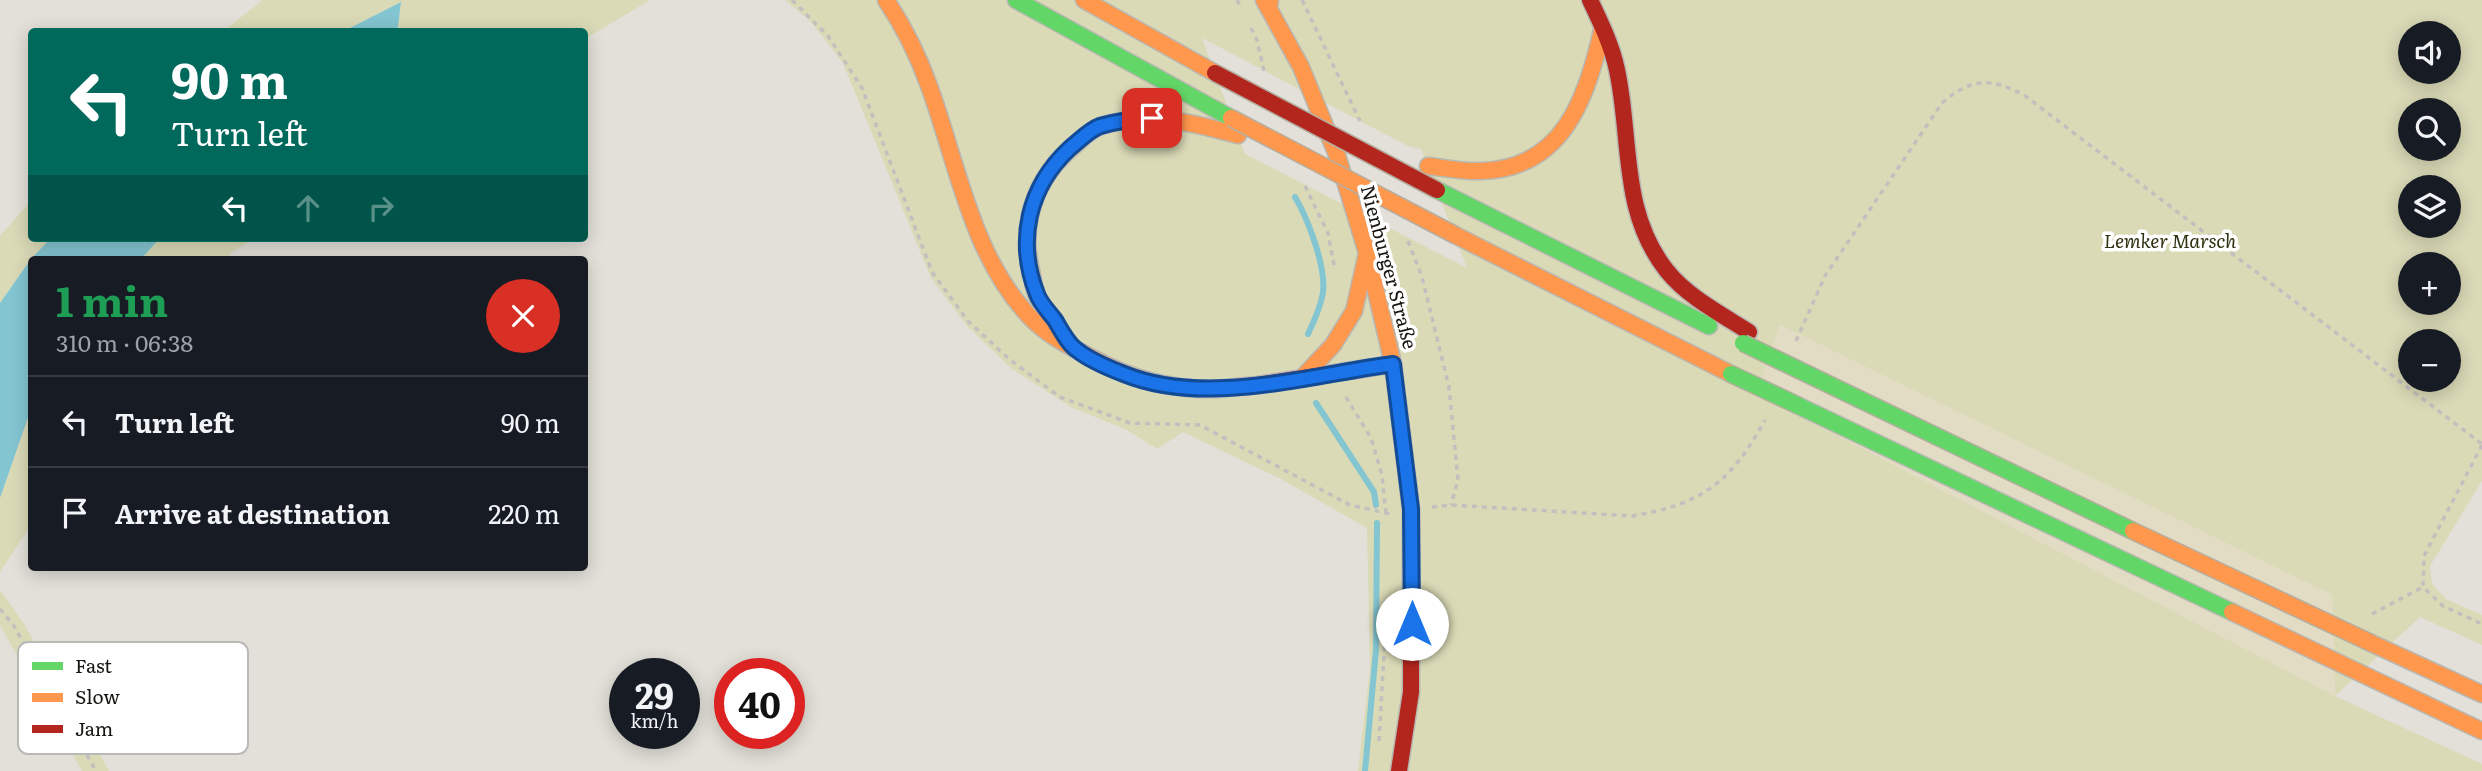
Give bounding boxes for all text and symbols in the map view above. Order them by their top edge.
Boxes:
map controls [2398,21,2461,392]
button: sound [2398,21,2461,84]
text: 90 m [171,41,288,114]
icon: left [56,56,147,147]
pin [1122,88,1182,148]
button: search [2398,98,2461,161]
icon: arrive [1133,99,1171,137]
text: Turn left [171,108,308,156]
button: layers [2398,175,2461,238]
street label: Nienburger Straße [1355,182,1425,352]
icon: left [216,189,254,227]
icon: ahead [289,189,327,227]
icon: right [362,189,400,227]
park label: Lemker Marsch [2104,226,2236,254]
button: + [2398,252,2461,315]
text: 1 min [56,268,168,330]
button: close [486,279,560,353]
text: 310 m · 06:38 [56,325,193,359]
button: − [2398,329,2461,392]
text: Turn left [115,402,234,441]
text: 90 m [501,402,560,441]
icon: left [56,403,94,441]
text: Arrive at destination [115,493,390,532]
text: 220 m [488,493,560,532]
icon: arrive [56,494,94,532]
position arrow [1375,587,1449,661]
legend [18,642,248,754]
text: Fast [75,651,112,679]
speed limit sign: 40 [714,658,805,749]
text: 29 [635,668,674,720]
text: Slow [75,682,120,710]
text: km/h [631,707,678,734]
text: Jam [75,714,113,742]

